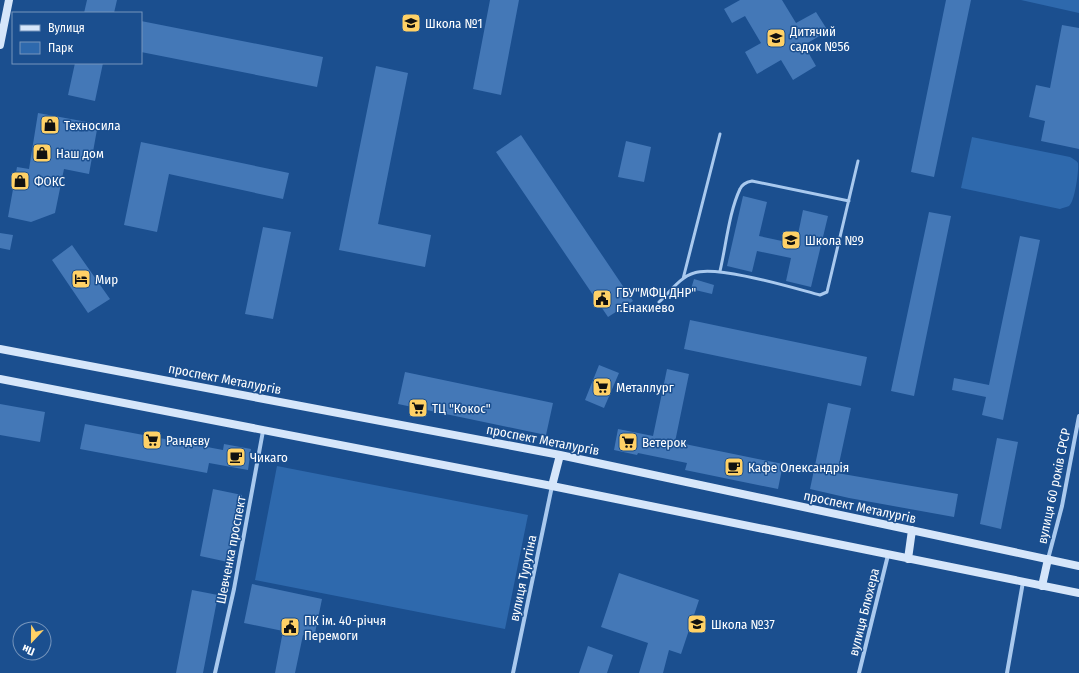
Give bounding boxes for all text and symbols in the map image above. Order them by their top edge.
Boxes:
legend [12,12,142,64]
school or university icon: Школа №1 [400,12,422,34]
place label: Школа №1 [425,16,483,31]
text: Вулиця [48,21,85,35]
place label: Дитячий садок №56 [789,24,850,54]
school or university icon: Дитячий садок №56 [765,27,787,49]
text: Парк [48,41,74,55]
shop icon: Техносила [39,114,61,136]
place label: Техносила [64,118,121,133]
shop icon: Наш дом [31,142,53,164]
place label: Наш дом [56,146,104,161]
shop icon: ФОКС [9,170,31,192]
place label: ФОКС [34,174,66,189]
school or university icon: Школа №9 [780,229,802,251]
place label: Школа №9 [805,233,864,248]
hotel icon: Мир [70,268,92,290]
place label: Мир [95,272,118,287]
place label: ГБУ"МФЦ ДНР" г.Енакиево [616,285,696,315]
public building icon: ГБУ"МФЦ ДНР" г.Енакиево [591,288,613,310]
street label: проспект Металургів [167,361,283,397]
supermarket icon: Металлург [591,376,613,398]
place label: Металлург [616,380,674,395]
supermarket icon: ТЦ "Кокос" [407,397,429,419]
place label: ТЦ "Кокос" [432,401,491,416]
street label: проспект Металургів [485,422,601,458]
street label: вулиця 60 років СРСР [1034,427,1074,545]
supermarket icon: Рандєву [141,429,163,451]
supermarket icon: Ветерок [617,431,639,453]
place label: Рандєву [166,433,210,448]
place label: Ветерок [642,435,686,450]
cafe icon: Чикаго [225,446,247,468]
place label: Чикаго [250,450,288,465]
cafe icon: Кафе Олександрія [723,456,745,478]
place label: Кафе Олександрія [748,460,849,475]
street label: проспект Металургів [802,488,918,526]
street label: Шевченка проспект [213,494,249,605]
street label: вулиця Турутіна [507,533,539,623]
street label: вулиця Блюхера [846,567,882,657]
place label: ПК ім. 40-річчя Перемоги [304,613,386,643]
school or university icon: Школа №37 [686,613,708,635]
public building icon: ПК ім. 40-річчя Перемоги [279,616,301,638]
place label: Школа №37 [711,617,775,632]
north arrow [12,621,52,661]
text: Пн [20,641,37,658]

